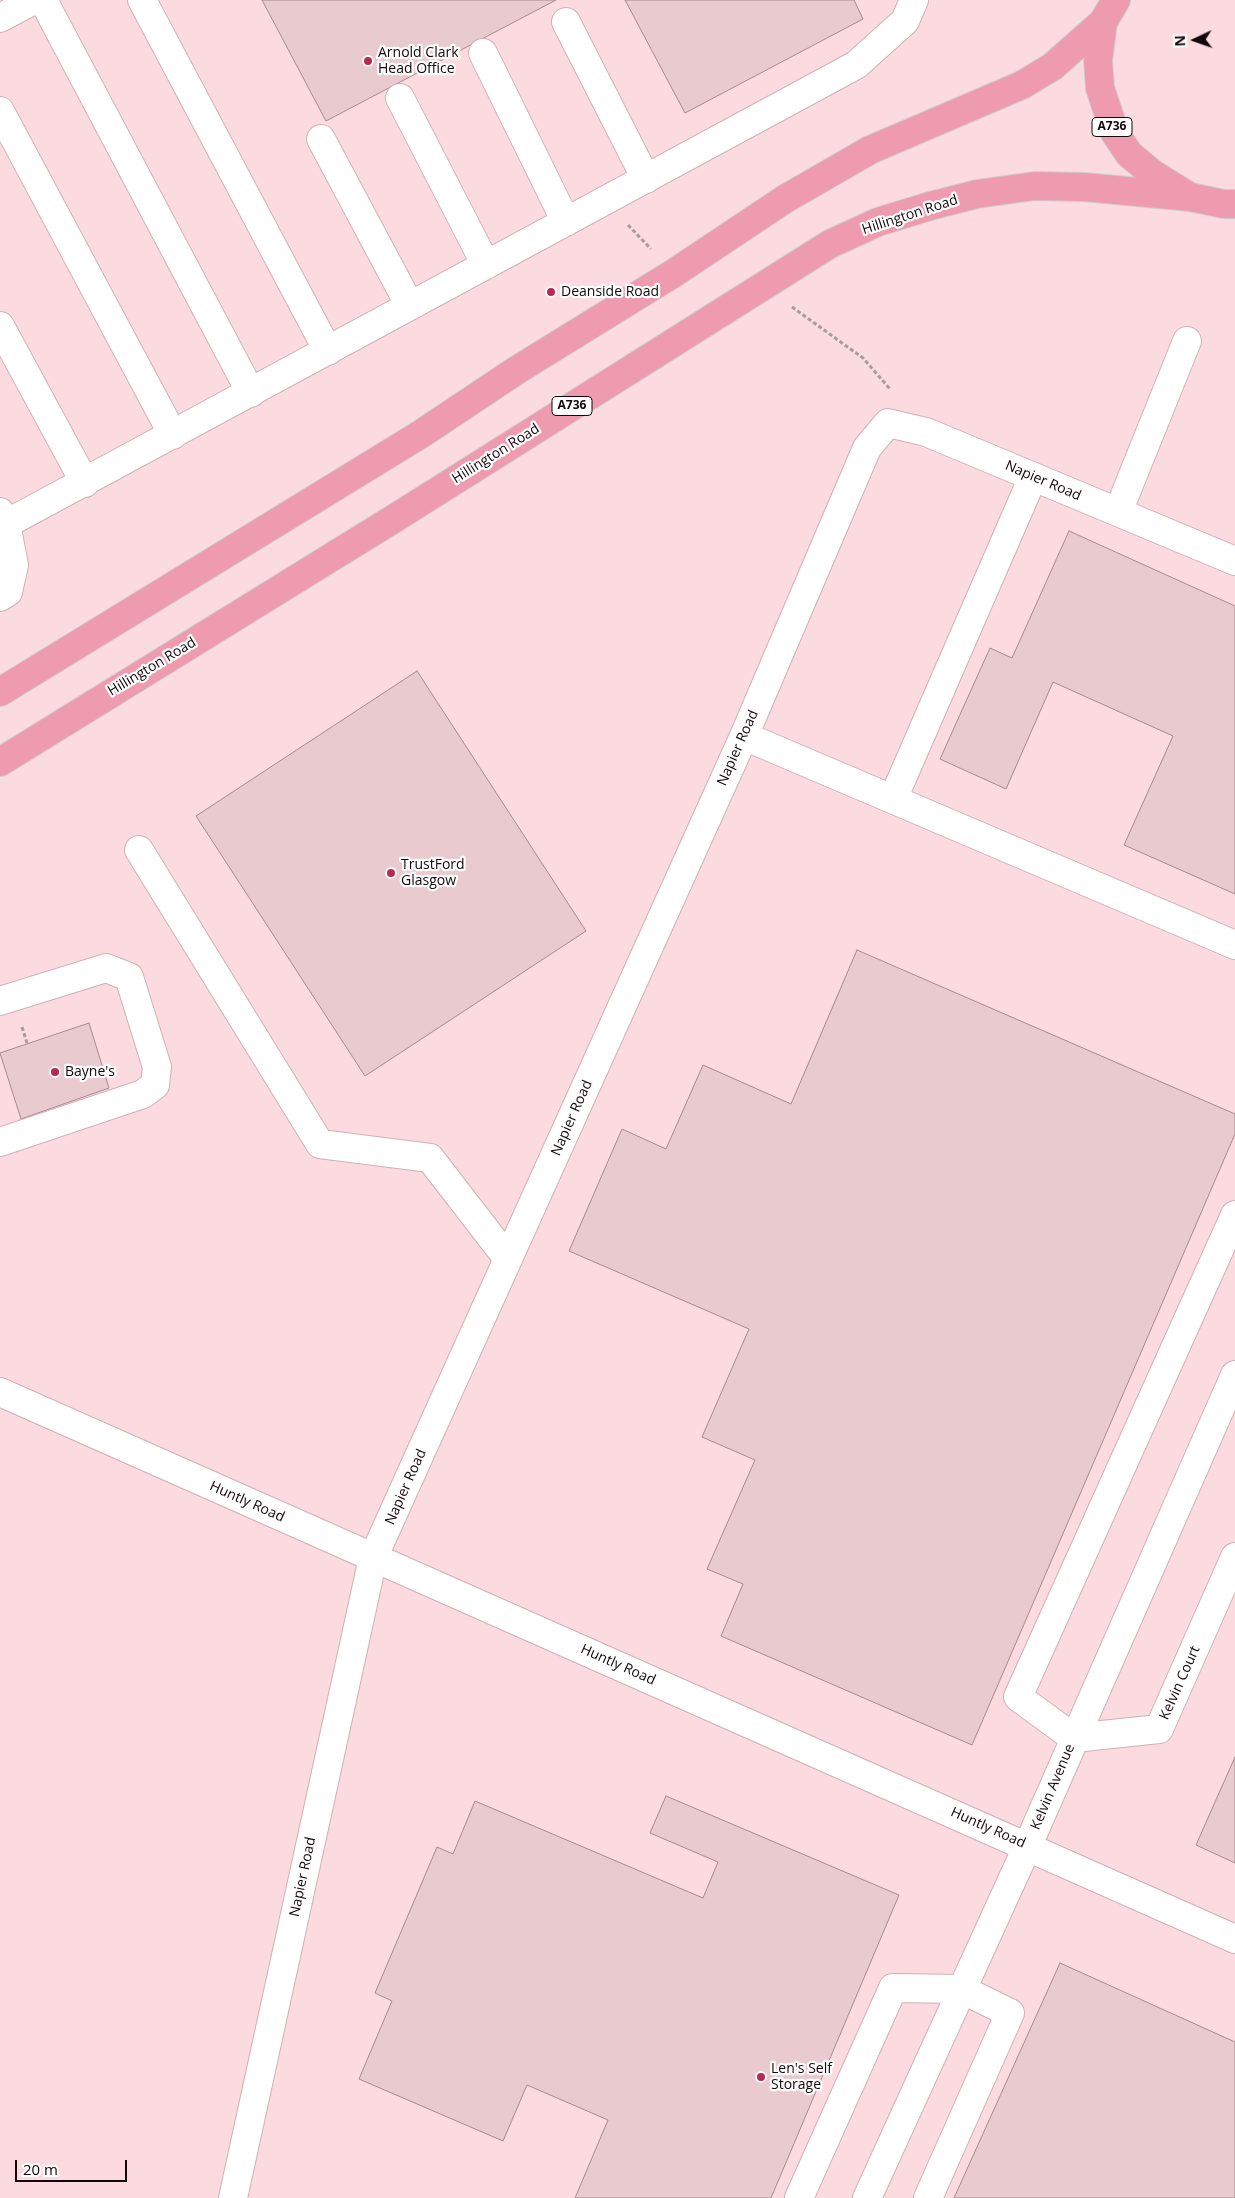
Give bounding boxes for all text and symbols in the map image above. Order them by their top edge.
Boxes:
north arrow [1170,15,1220,65]
text: N [1170,35,1189,47]
place label: Arnold Clark Head Office [378,45,459,78]
marker: Arnold Clark Head Office [362,55,374,67]
road number: A736 [1092,118,1132,136]
street label: Hillington Road [860,192,960,238]
place label: Deanside Road [561,284,659,300]
marker: Deanside Road [545,286,557,298]
road number: A736 [552,396,592,416]
street label: Hillington Road [449,420,543,488]
street label: Napier Road [1002,457,1084,505]
street label: Hillington Road [105,634,199,700]
street label: Napier Road [714,708,762,788]
place label: TrustFord Glasgow [401,857,465,890]
marker: TrustFord Glasgow [385,867,397,879]
place label: Bayne's [65,1064,115,1080]
marker: Bayne's [49,1066,61,1078]
street label: Napier Road [548,1078,596,1158]
street label: Napier Road [382,1447,430,1527]
street label: Huntly Road [207,1478,287,1526]
street label: Huntly Road [578,1641,658,1689]
street label: Kelvin Court [1156,1643,1204,1723]
street label: Kelvin Avenue [1027,1742,1079,1832]
street label: Huntly Road [948,1804,1028,1852]
street label: Napier Road [286,1836,320,1918]
place label: Len's Self Storage [771,2061,832,2094]
marker: Len's Self Storage [755,2071,767,2083]
scale bar [18,2150,130,2182]
text: 20 m [23,2159,58,2179]

